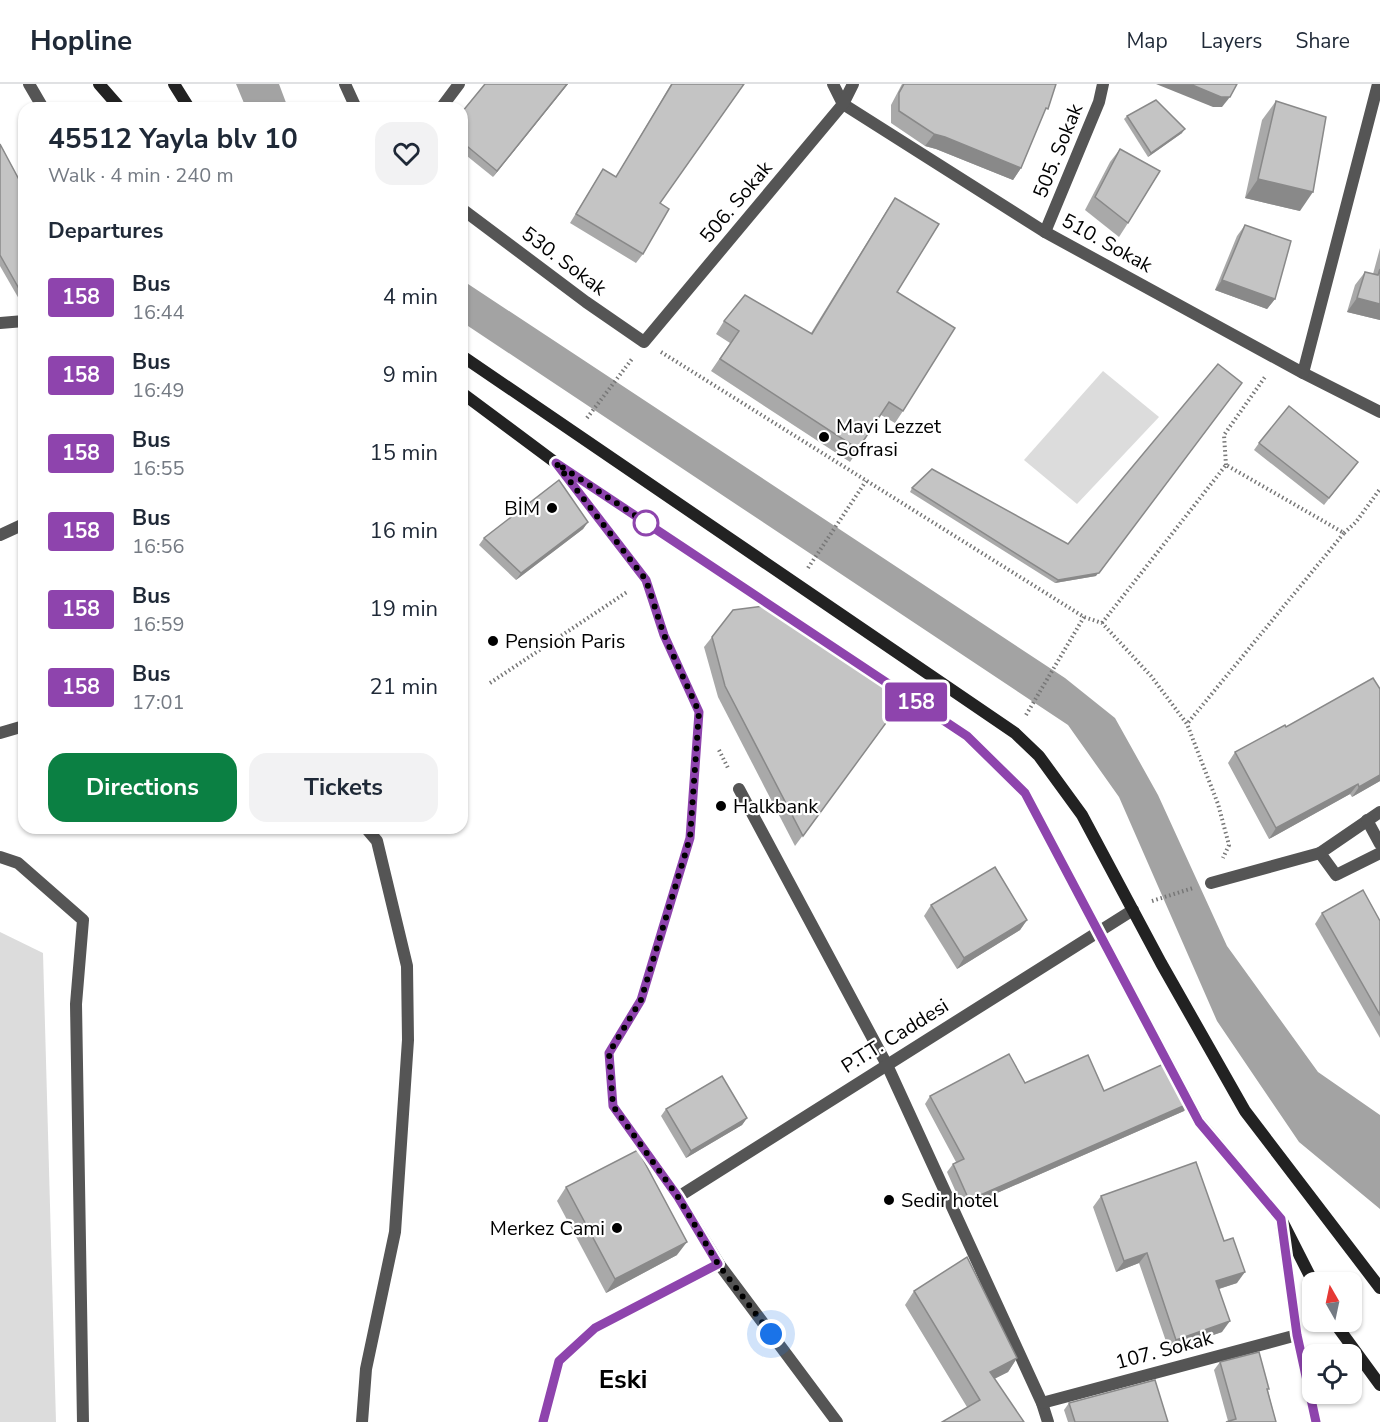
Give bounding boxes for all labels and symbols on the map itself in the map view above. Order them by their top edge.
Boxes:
street label: 505. Sokak [1027,99,1090,202]
street label: 506. Sokak [694,154,779,249]
street label: 510. Sokak [1057,207,1158,279]
street label: 530. Sokak [516,220,613,302]
place label: Mavi Lezzet Sofrasi [836,413,942,463]
marker: Mavi Lezzet Sofrasi [817,430,831,444]
place label: BİM [504,495,540,522]
marker: BİM [545,501,559,515]
unlabelled marker [633,510,659,536]
place label: Pension Paris [505,628,625,655]
marker: Pension Paris [486,634,500,648]
line badge: 158 [882,682,950,722]
place label: Halkbank [733,793,819,820]
marker: Halkbank [714,799,728,813]
street label: P.T.T. Caddesi [836,992,954,1080]
place label: Sedir hotel [901,1187,998,1214]
marker: Sedir hotel [882,1193,896,1207]
place label: Merkez Cami [490,1215,605,1242]
marker: Merkez Cami [610,1221,624,1235]
north arrow [1302,1272,1362,1332]
your location [756,1319,786,1349]
street label: 107. Sokak [1112,1324,1217,1376]
district label: Eski [599,1362,647,1397]

